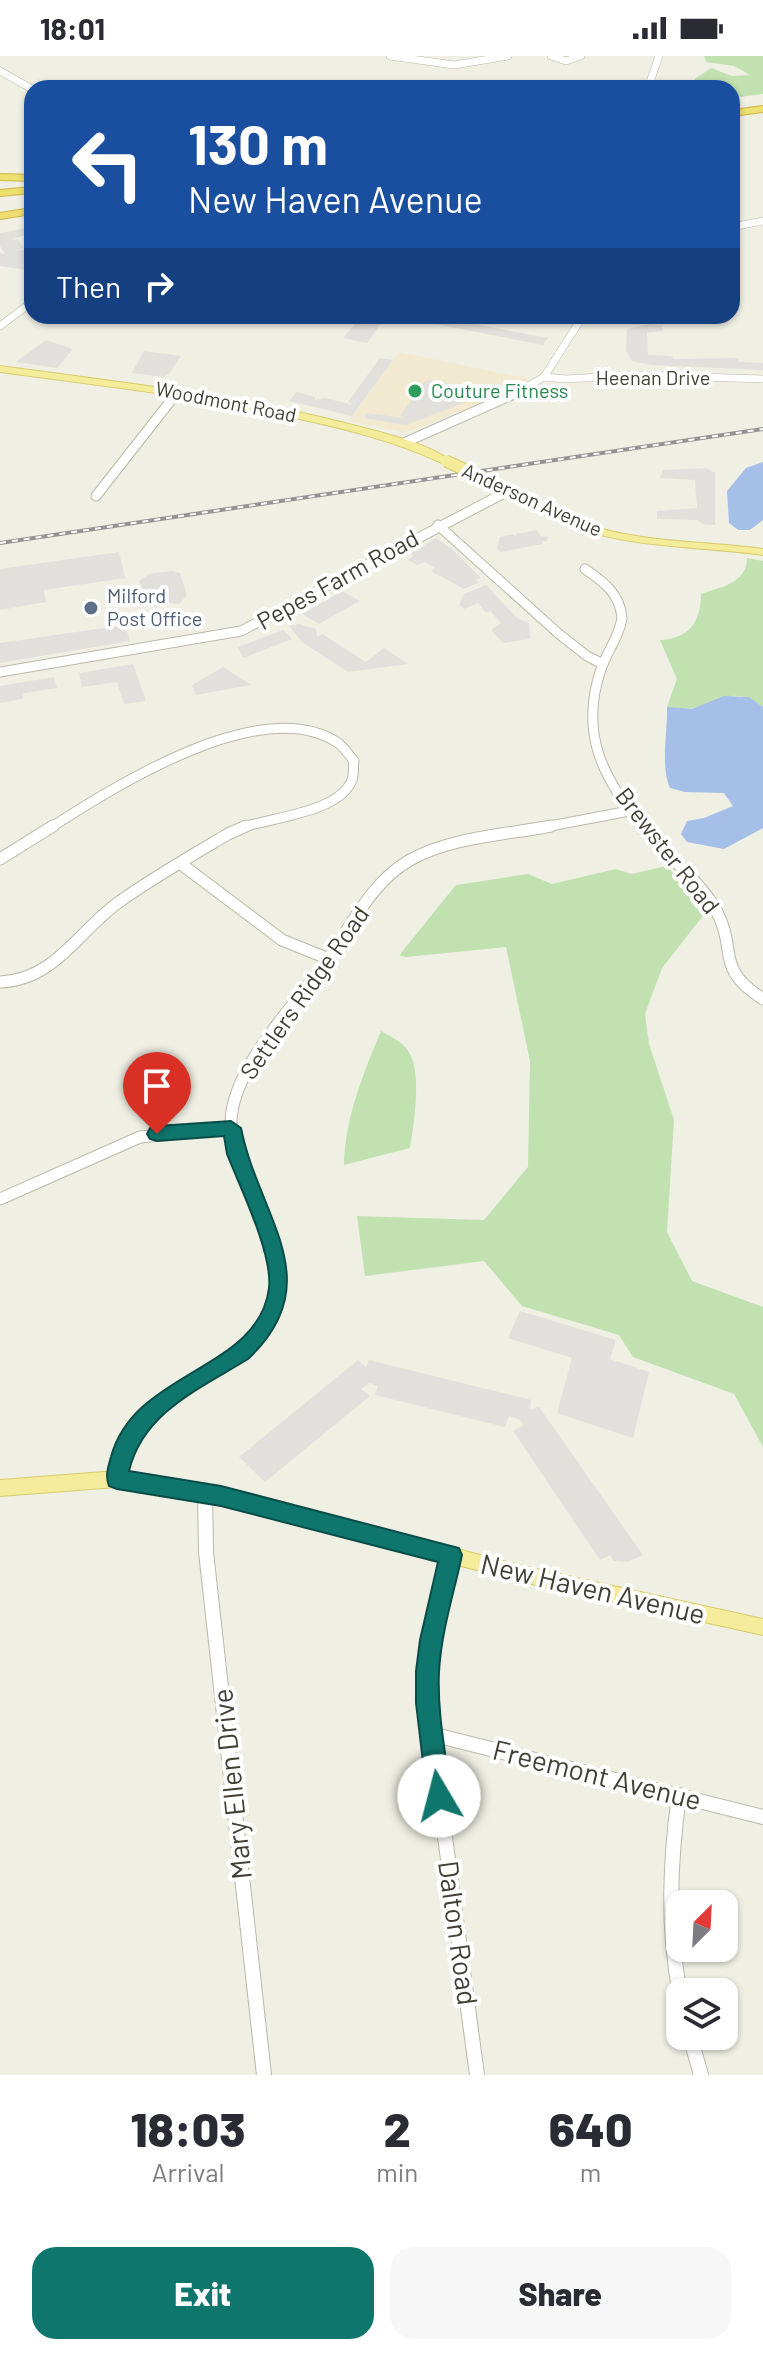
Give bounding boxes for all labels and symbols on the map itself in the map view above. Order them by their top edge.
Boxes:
street label: Heenan Drive [596,365,710,389]
street label: Woodmont Road [154,376,299,426]
place label: Couture Fitness [431,378,568,402]
marker: Couture Fitness [406,382,424,400]
street label: Anderson Avenue [459,458,606,541]
street label: Pepes Farm Road [251,522,423,635]
place label: Milford Post Office [107,583,202,630]
marker: Milford Post Office [82,599,100,617]
street label: Brewster Road [610,781,726,919]
street label: Settlers Ridge Road [233,900,374,1084]
pin [123,1052,191,1134]
street label: New Haven Avenue [478,1546,709,1630]
street label: Mary Ellen Drive [204,1687,258,1881]
street label: Freemont Avenue [490,1732,705,1816]
position arrow [397,1754,481,1838]
street label: Dalton Road [432,1858,486,2007]
north arrow [666,1890,738,1962]

